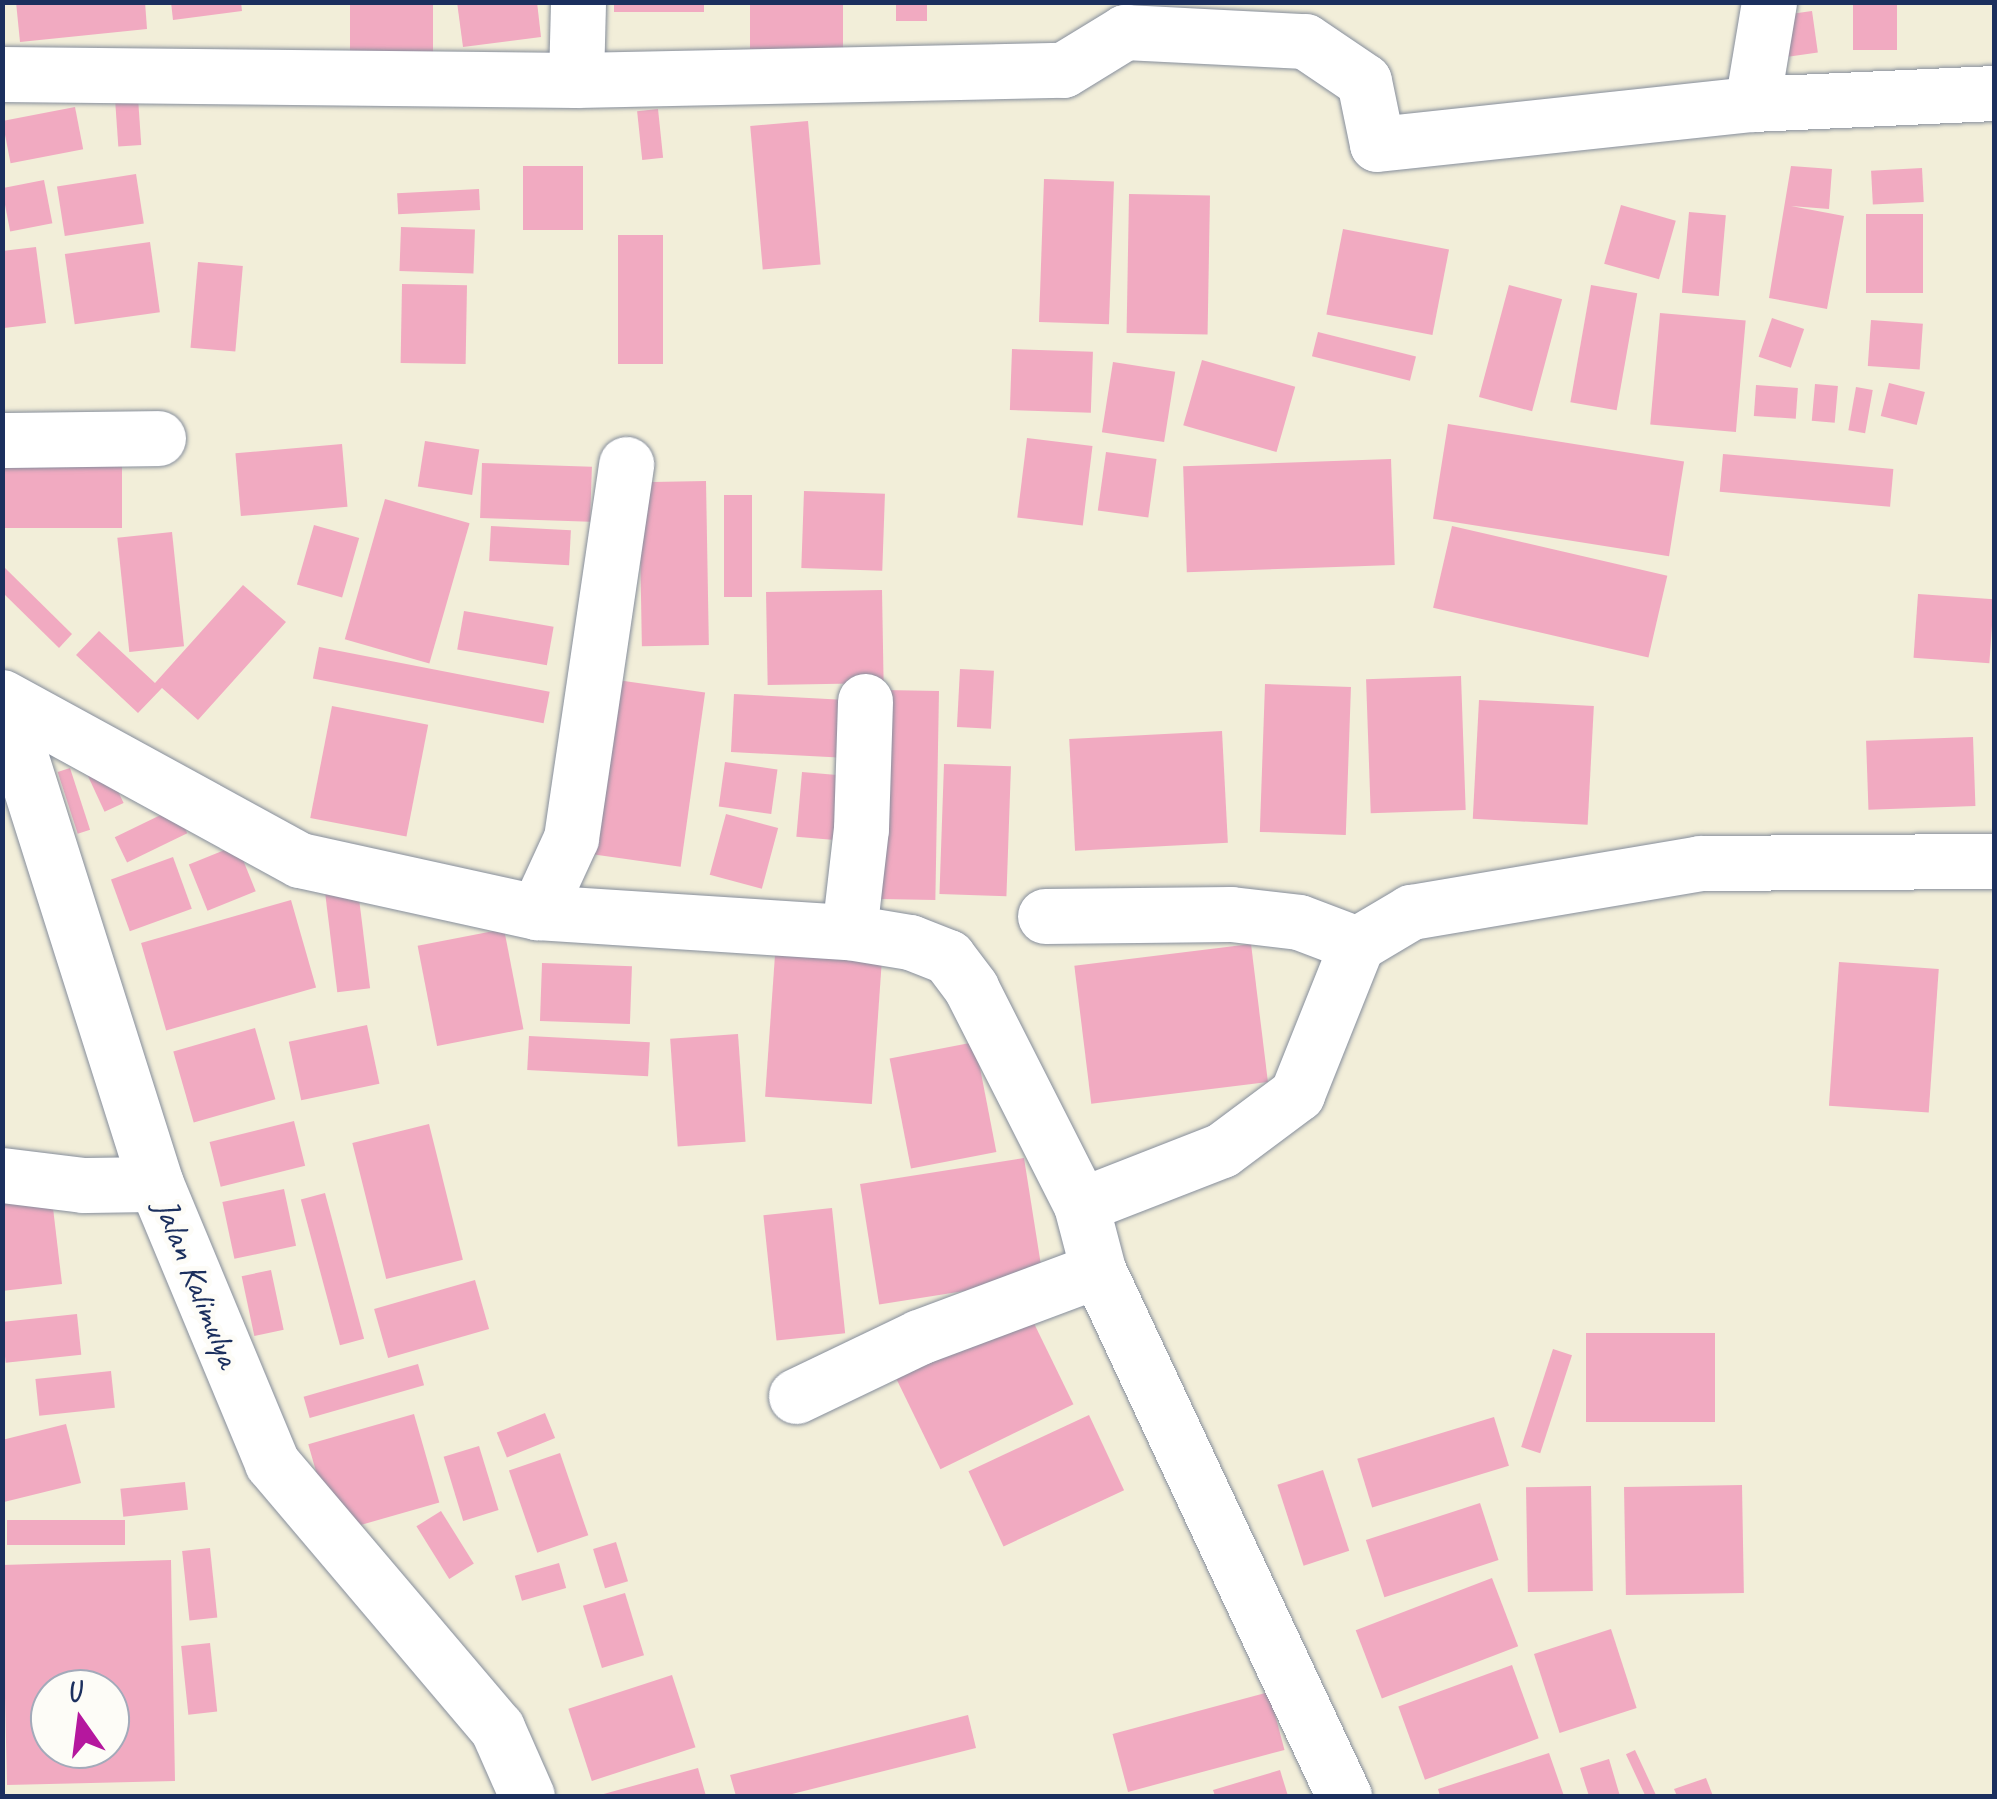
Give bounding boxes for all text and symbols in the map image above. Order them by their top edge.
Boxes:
street label: Jalan Kalimulya [144,1191,250,1375]
north arrow [30,1669,130,1769]
text: U [62,1673,84,1710]

